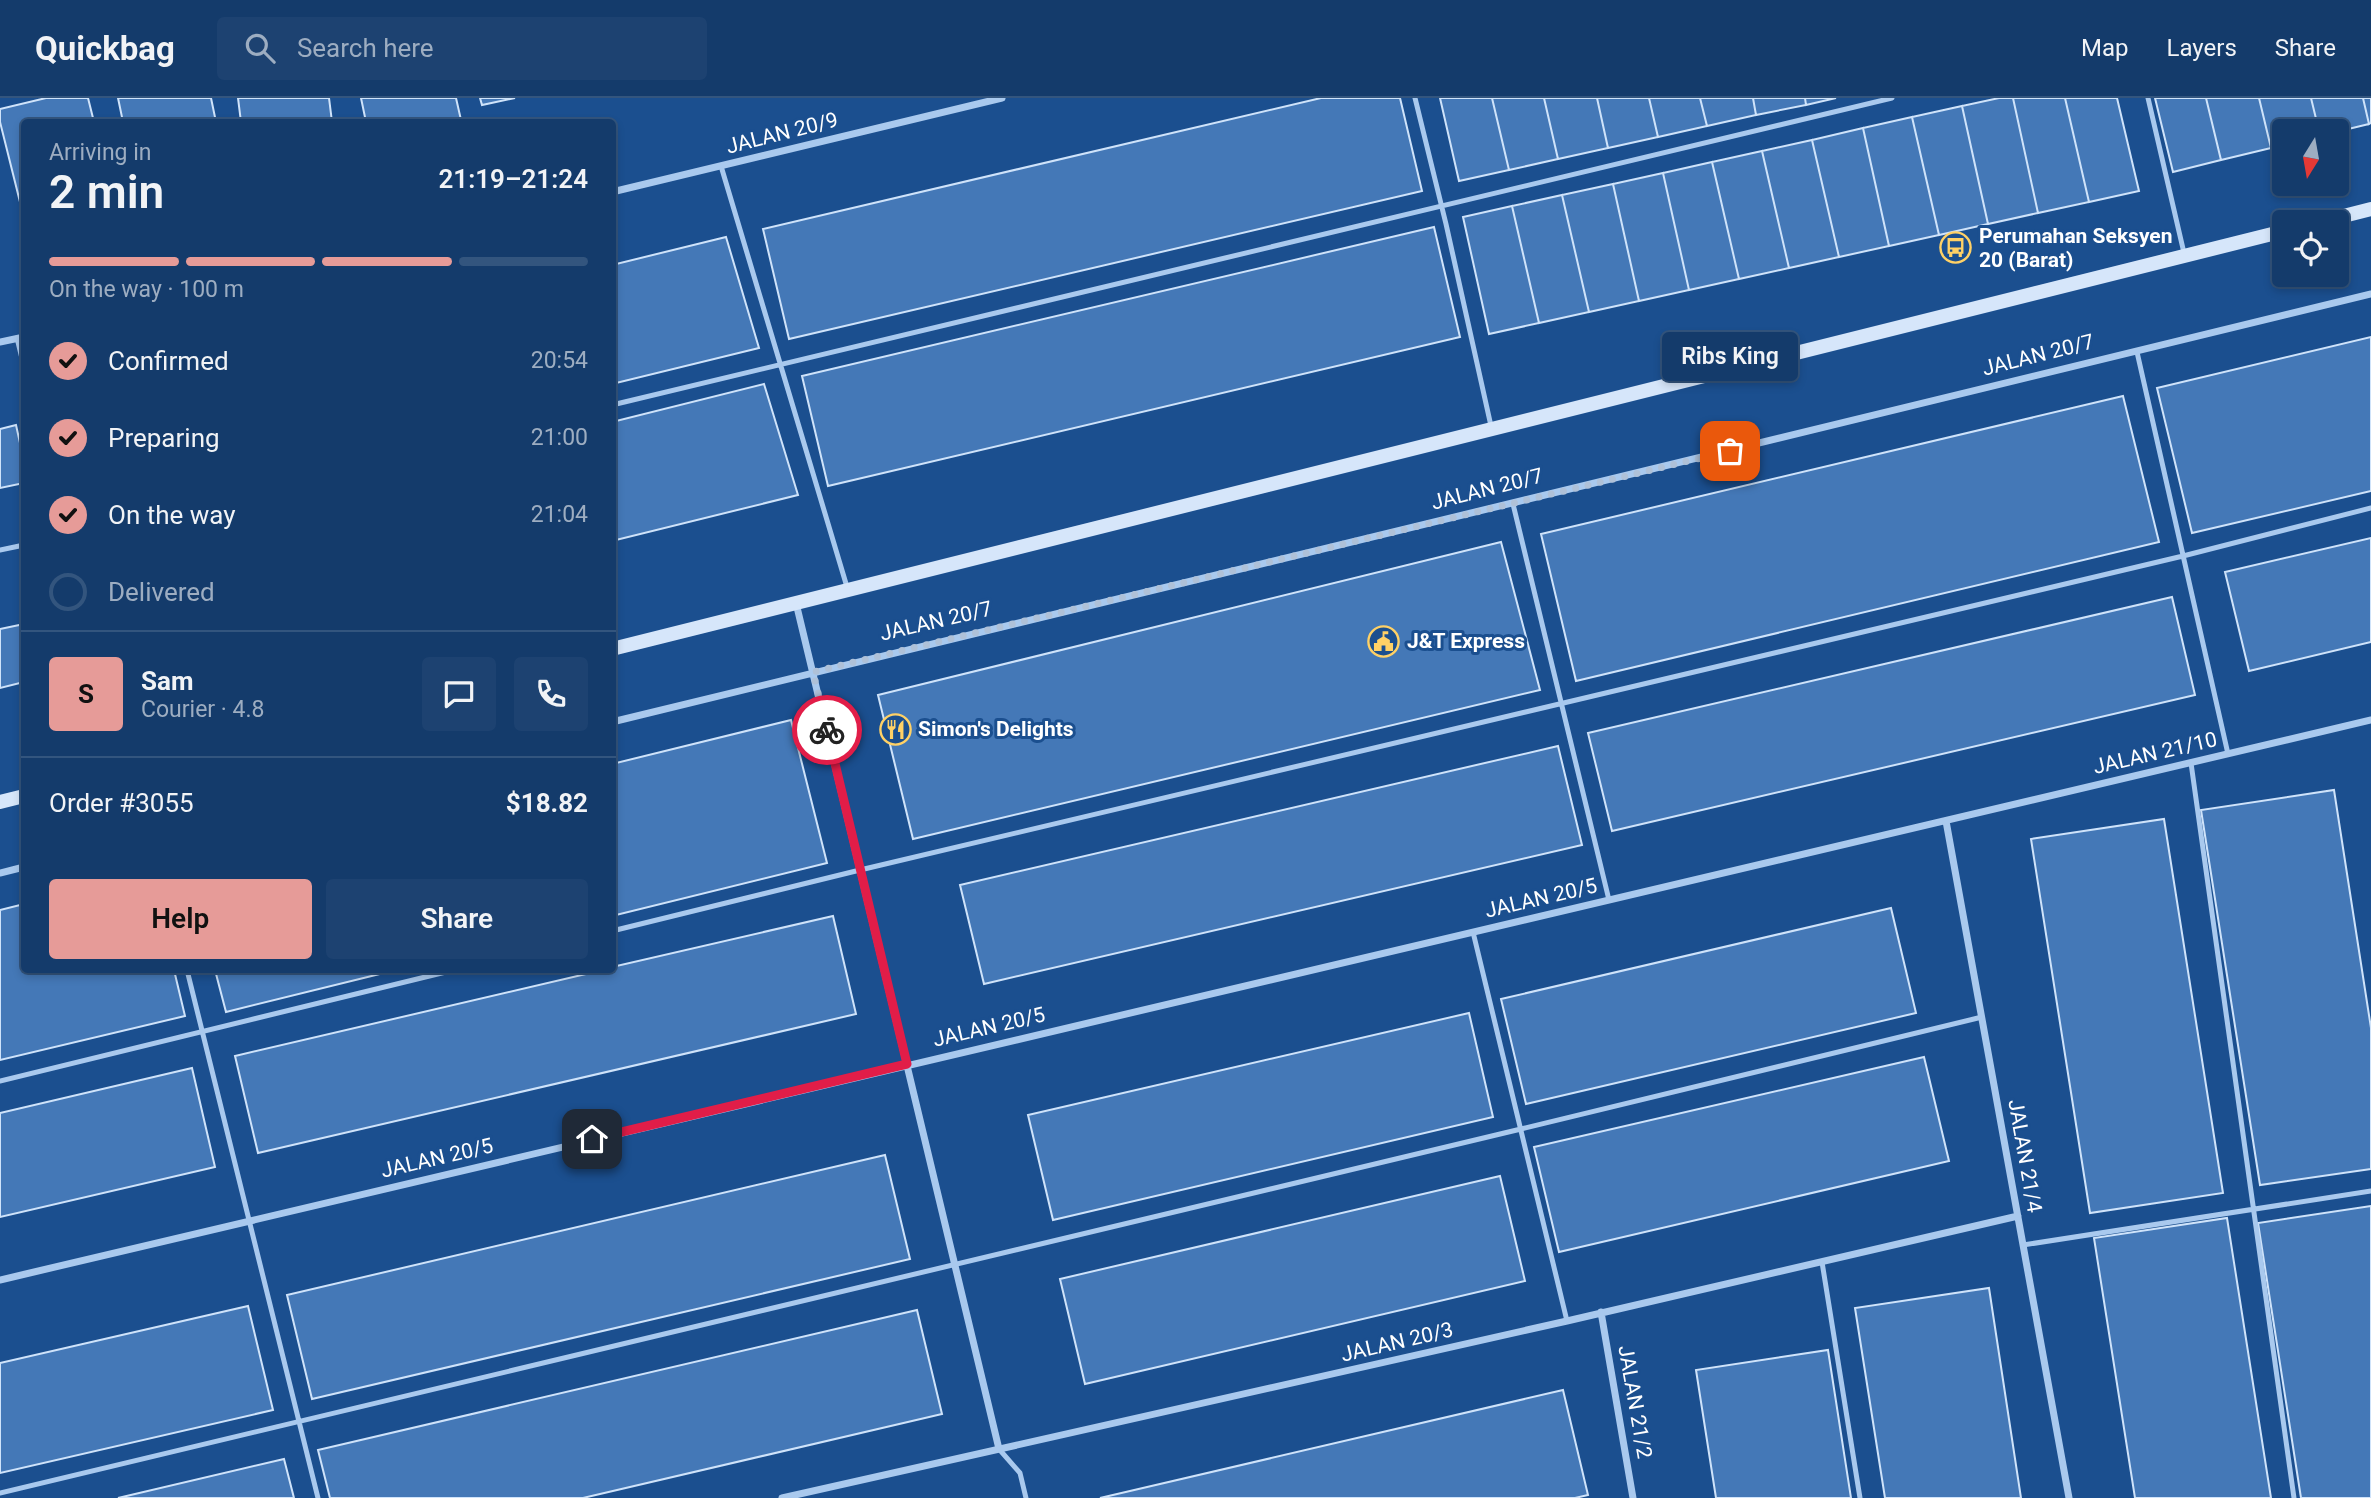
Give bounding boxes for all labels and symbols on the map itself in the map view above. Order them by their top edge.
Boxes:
street label: JALAN 20/9 [724,108,840,158]
north arrow [2272,119,2348,196]
place label: Perumahan Seksyen 20 (Barat) [1979,224,2172,272]
bus stop icon: Perumahan Seksyen 20 (Barat) [1939,231,1973,265]
street label: JALAN 20/7 [1980,330,2096,380]
callout: Ribs King [1662,332,1798,381]
pin [1700,421,1760,481]
street label: JALAN 20/7 [1429,464,1545,514]
street label: JALAN 20/7 [878,596,994,646]
public building icon: J&T Express [1367,624,1401,658]
place label: J&T Express [1407,629,1525,653]
courier [792,695,862,765]
restaurant icon: Simon's Delights [878,712,912,746]
place label: Simon's Delights [918,717,1074,741]
street label: JALAN 21/10 [2091,727,2219,779]
street label: JALAN 20/5 [1483,873,1599,923]
street label: JALAN 20/5 [931,1002,1047,1052]
street label: JALAN 21/4 [2003,1098,2047,1215]
pin [562,1109,622,1169]
street label: JALAN 20/5 [379,1133,495,1183]
street label: JALAN 20/3 [1339,1317,1455,1367]
street label: JALAN 21/2 [1613,1344,1657,1461]

